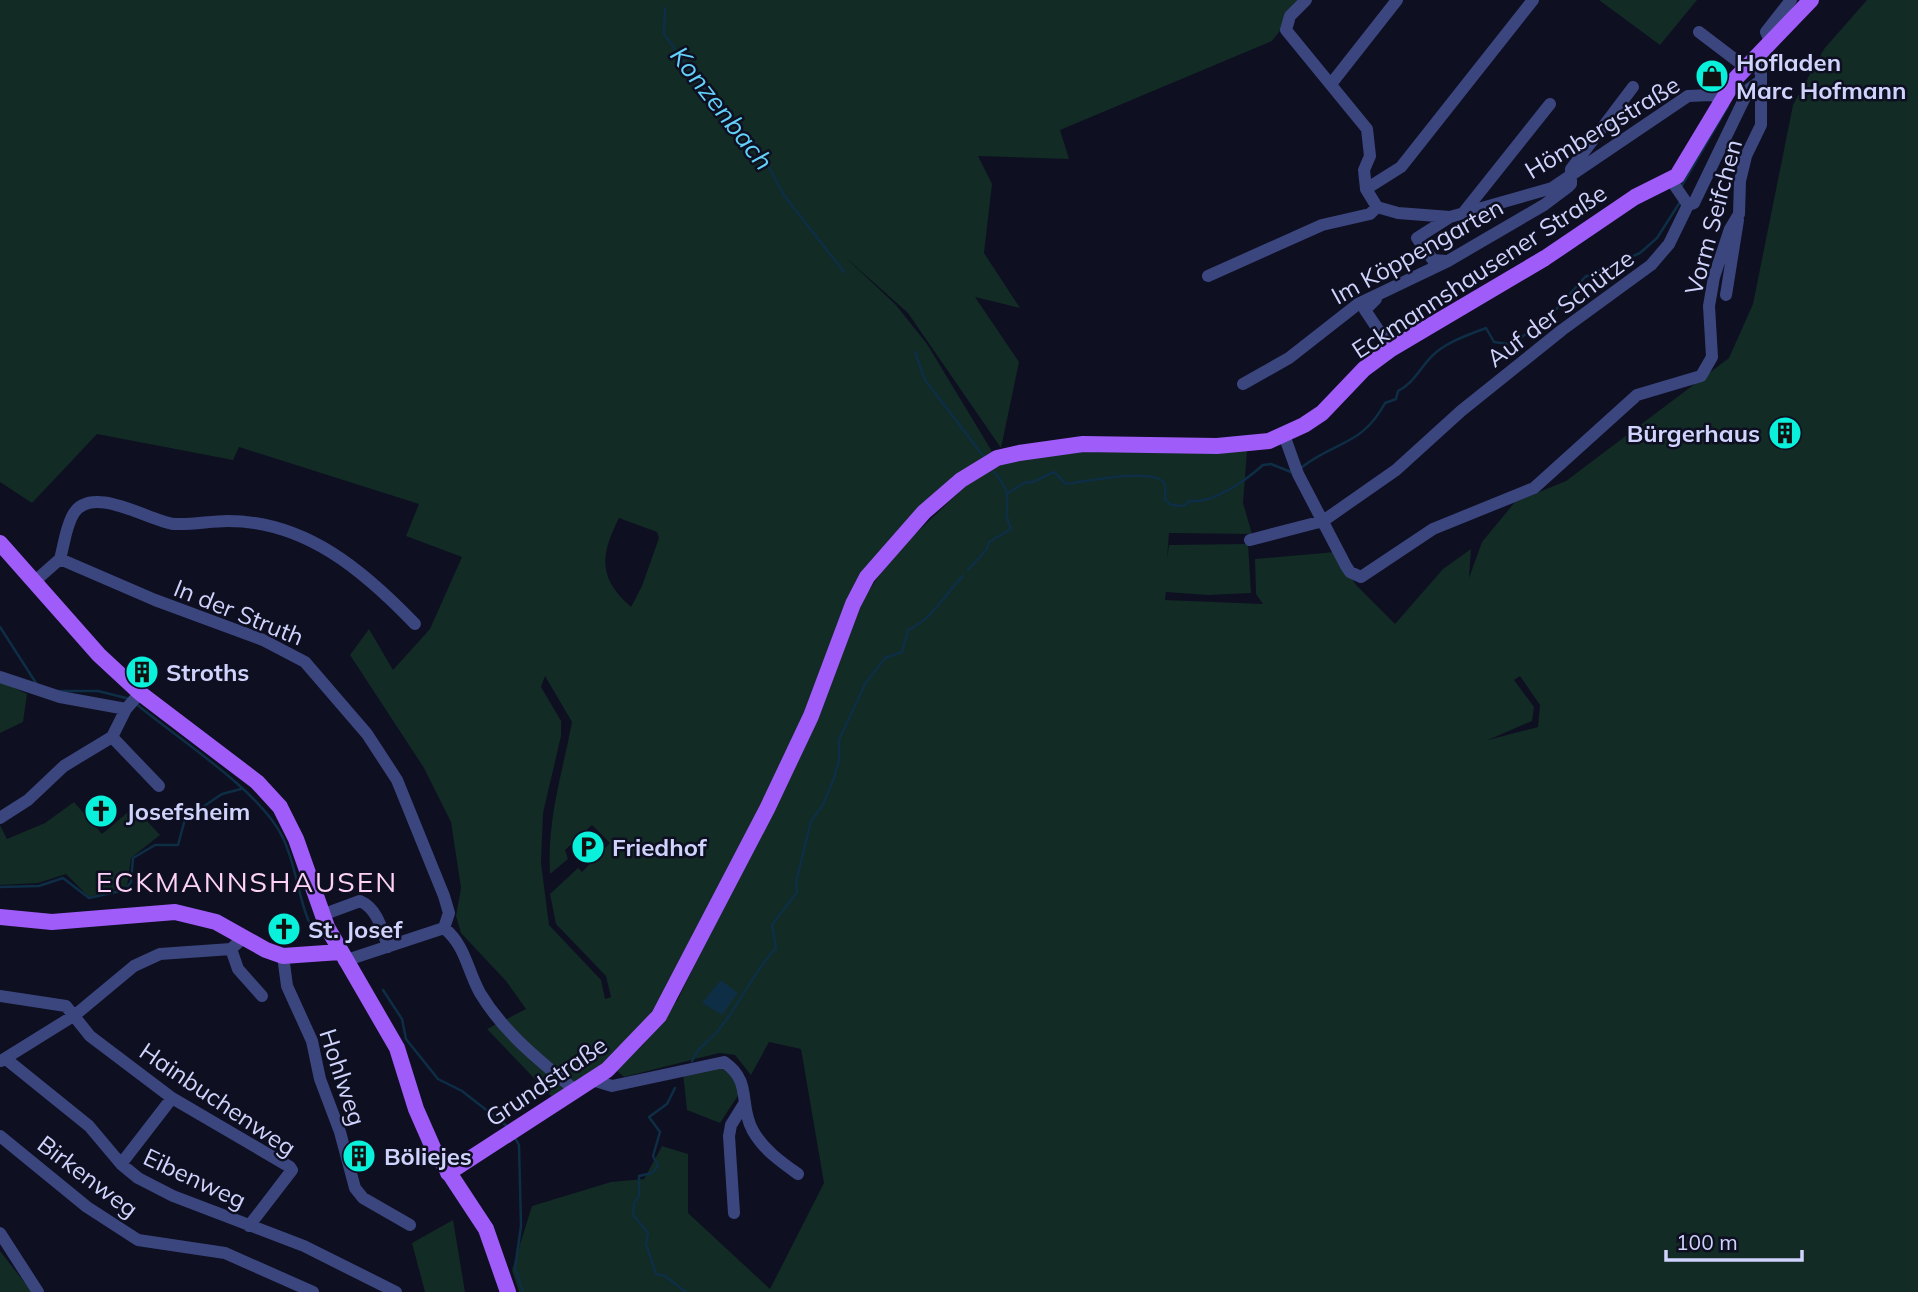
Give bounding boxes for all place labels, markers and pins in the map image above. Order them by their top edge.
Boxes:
place label: Hofladen Marc Hofmann [1736,47,1907,105]
shop icon: Hofladen Marc Hofmann [1693,57,1731,95]
building icon: Bürgerhaus [1766,414,1804,452]
place label: Bürgerhaus [1627,418,1760,448]
building icon: Stroths [123,653,161,691]
place label: Stroths [166,657,249,687]
church icon: Josefsheim [82,792,120,830]
place label: Josefsheim [126,796,250,826]
parking icon: Friedhof [569,828,607,866]
place label: Friedhof [612,832,708,862]
church icon: St. Josef [265,910,303,948]
place label: St. Josef [308,914,403,944]
building icon: Böliejes [340,1137,378,1175]
place label: Böliejes [384,1141,472,1171]

